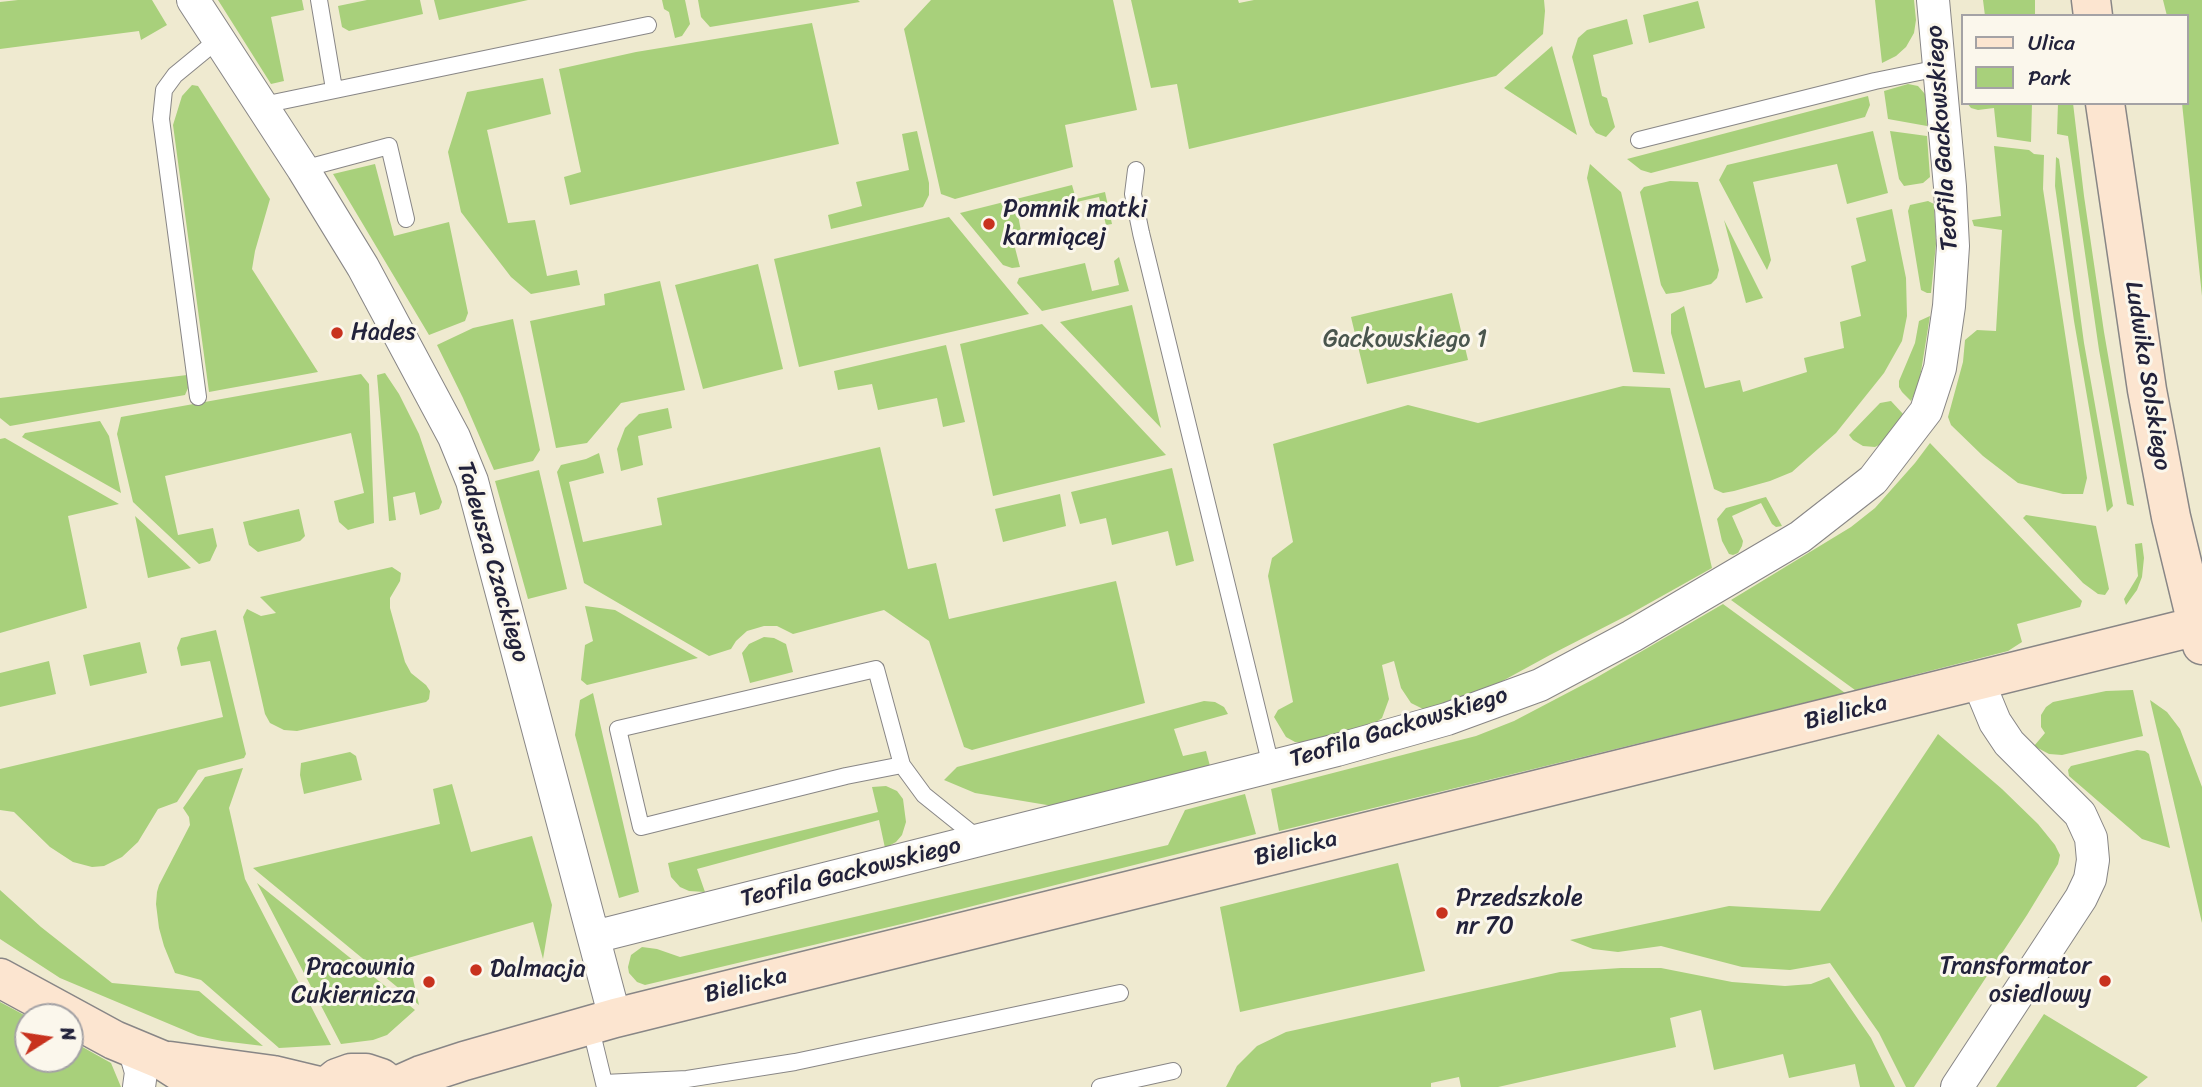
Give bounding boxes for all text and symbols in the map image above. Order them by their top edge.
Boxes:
legend [1960,14,2188,105]
street label: Teofila Gackowskiego [1921,24,1965,252]
text: Ulica [2028,24,2075,62]
text: Park [2028,59,2071,97]
place label: Pomnik matki karmiącej [1003,196,1147,252]
marker: Pomnik matki karmiącej [981,216,997,232]
street label: Ludwika Solskiego [2118,279,2176,473]
place label: Hades [351,319,416,347]
marker: Hades [329,325,345,341]
park label: Gackowskiego 1 [1323,326,1487,354]
street label: Tadeusza Czackiego [450,458,534,666]
street label: Teofila Gackowskiego [1287,681,1511,775]
street label: Bielicka [1802,689,1890,737]
street label: Bielicka [1252,825,1340,873]
street label: Teofila Gackowskiego [738,832,964,914]
place label: Przedszkole nr 70 [1456,885,1583,941]
marker: Przedszkole nr 70 [1434,905,1450,921]
place label: Transformator osiedlowy [1939,953,2091,1009]
place label: Pracownia Cukiernicza [291,954,415,1010]
place label: Dalmacja [490,956,586,984]
marker: Dalmacja [468,962,484,978]
street label: Bielicka [702,962,790,1010]
marker: Transformator osiedlowy [2097,973,2113,989]
marker: Pracownia Cukiernicza [421,974,437,990]
north arrow [14,1003,84,1073]
text: N [51,1024,86,1044]

